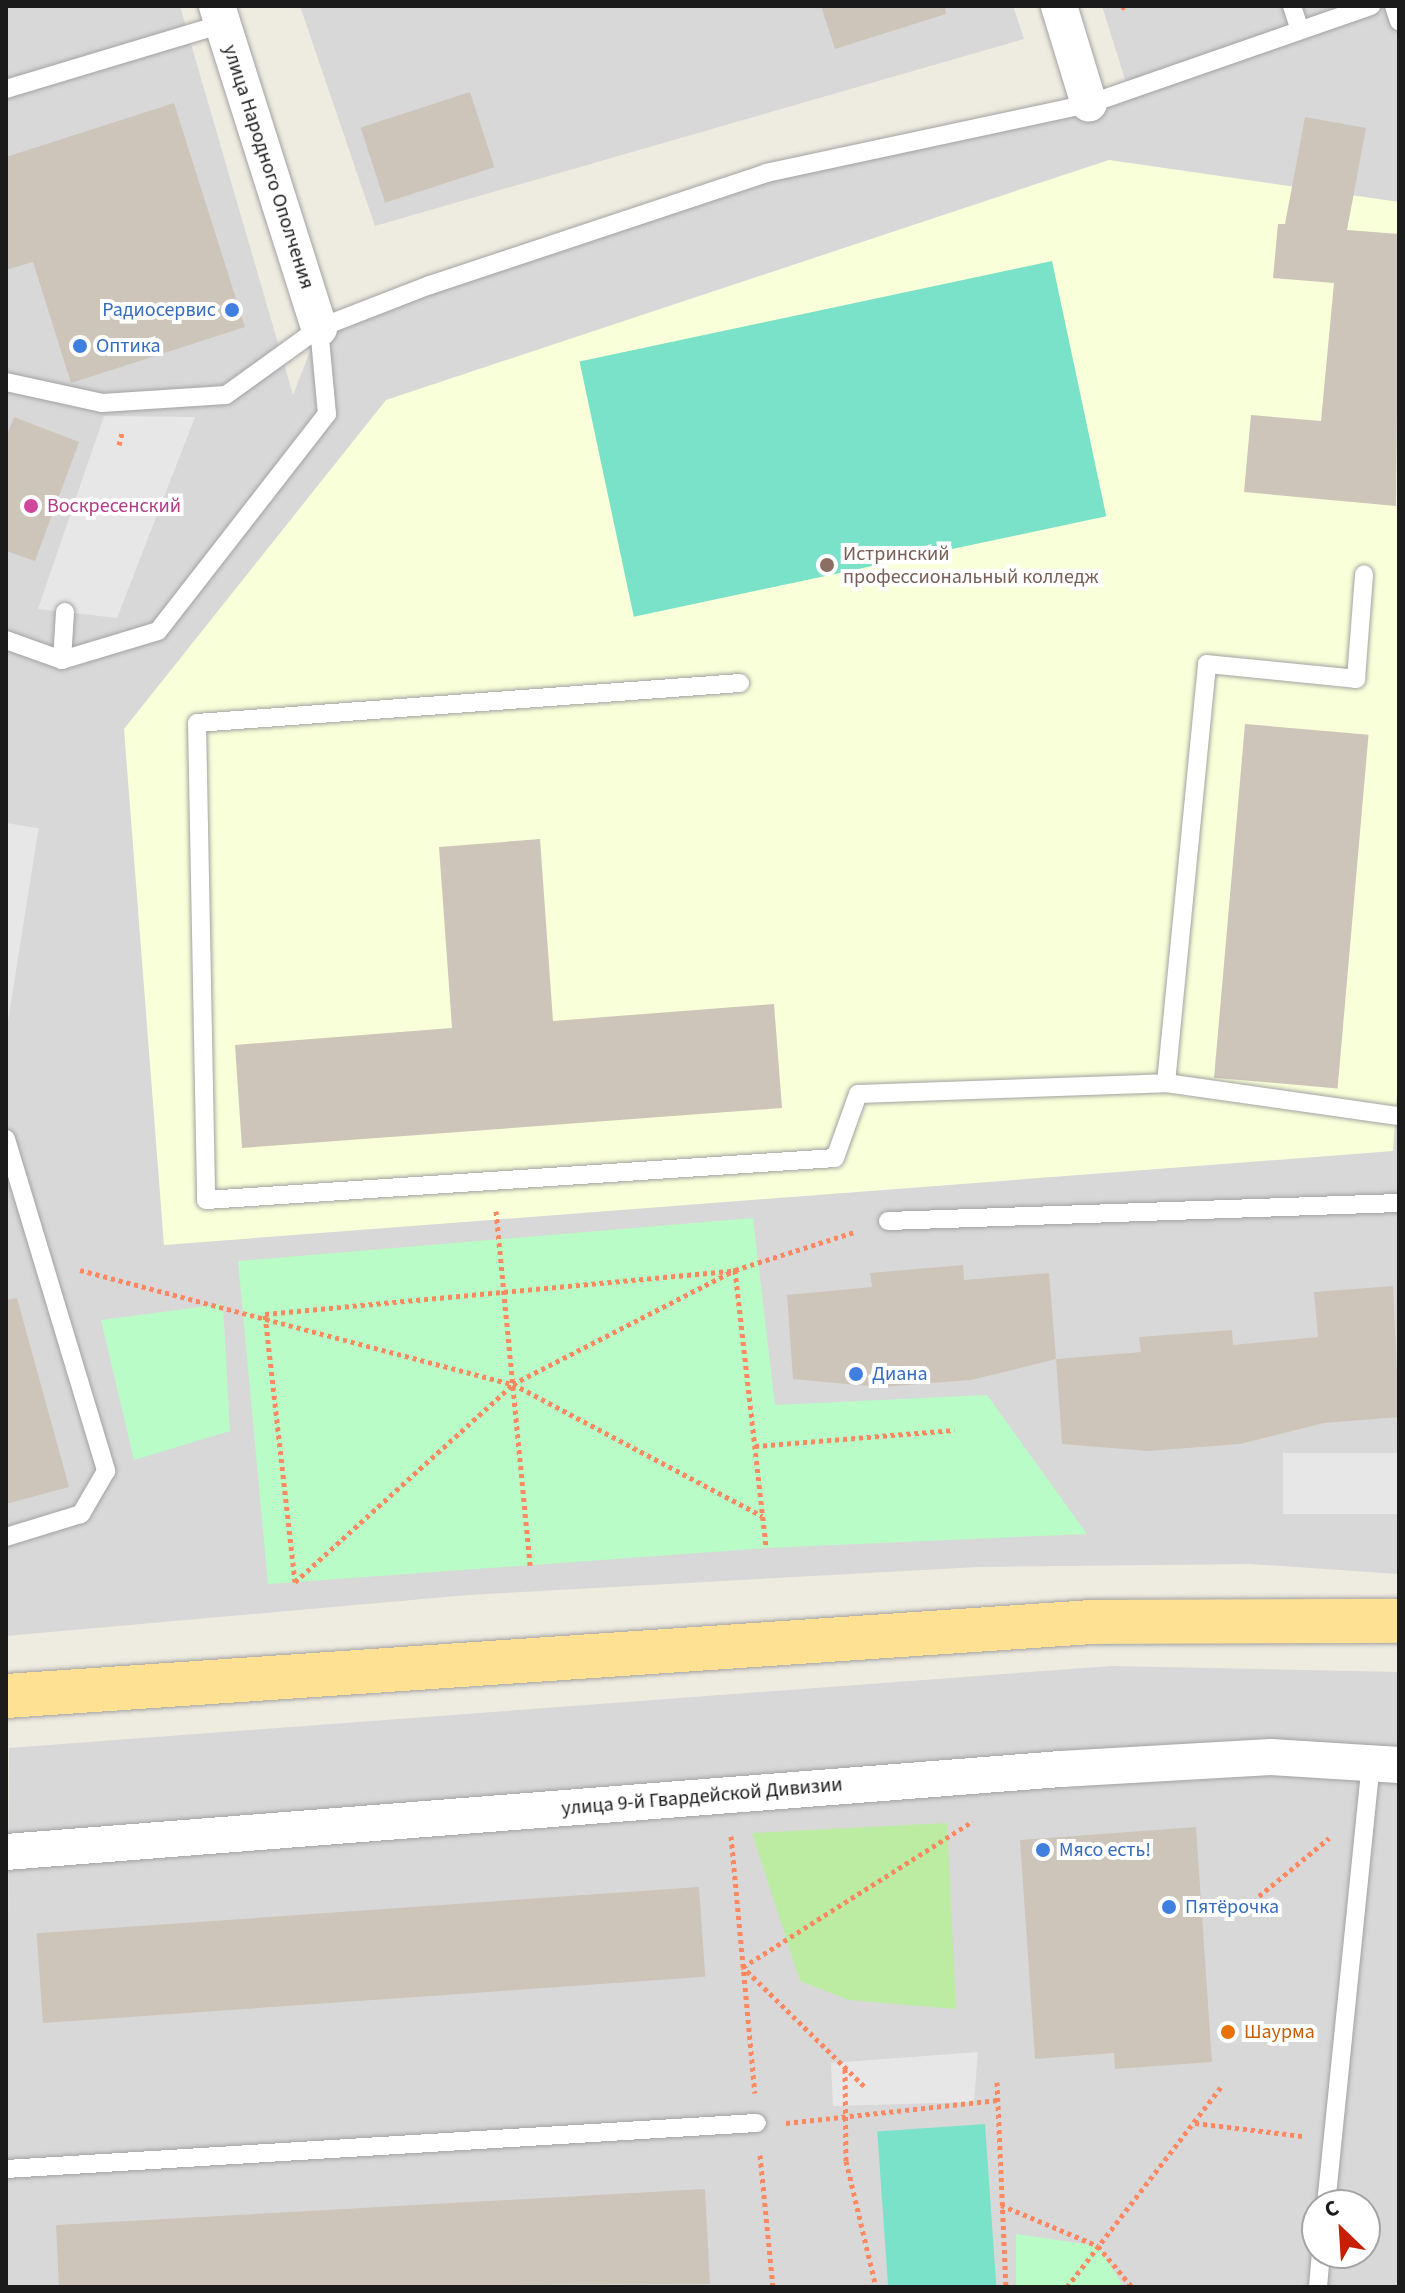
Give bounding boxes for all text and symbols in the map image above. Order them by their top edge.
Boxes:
street label: улица Народного Ополчения [217,42,319,292]
place label: Радиосервис [102,298,216,322]
marker: Радиосервис [223,301,241,319]
place label: Оптика [96,334,161,358]
marker: Оптика [71,337,89,355]
place label: Воскресенский [47,494,181,518]
marker: Воскресенский [22,497,40,515]
place label: Истринский профессиональный колледж [843,542,1098,589]
marker: Истринский профессиональный колледж [818,556,836,574]
place label: Диана [872,1362,928,1386]
marker: Диана [847,1365,865,1383]
street label: улица 9-й Гвардейской Дивизии [560,1773,844,1821]
place label: Мясо есть! [1059,1838,1151,1862]
marker: Мясо есть! [1034,1841,1052,1859]
place label: Пятёрочка [1185,1895,1279,1919]
marker: Пятёрочка [1160,1898,1178,1916]
place label: Шаурма [1244,2020,1315,2044]
marker: Шаурма [1219,2023,1237,2041]
north arrow [1301,2189,1381,2269]
text: С [1319,2192,1344,2226]

